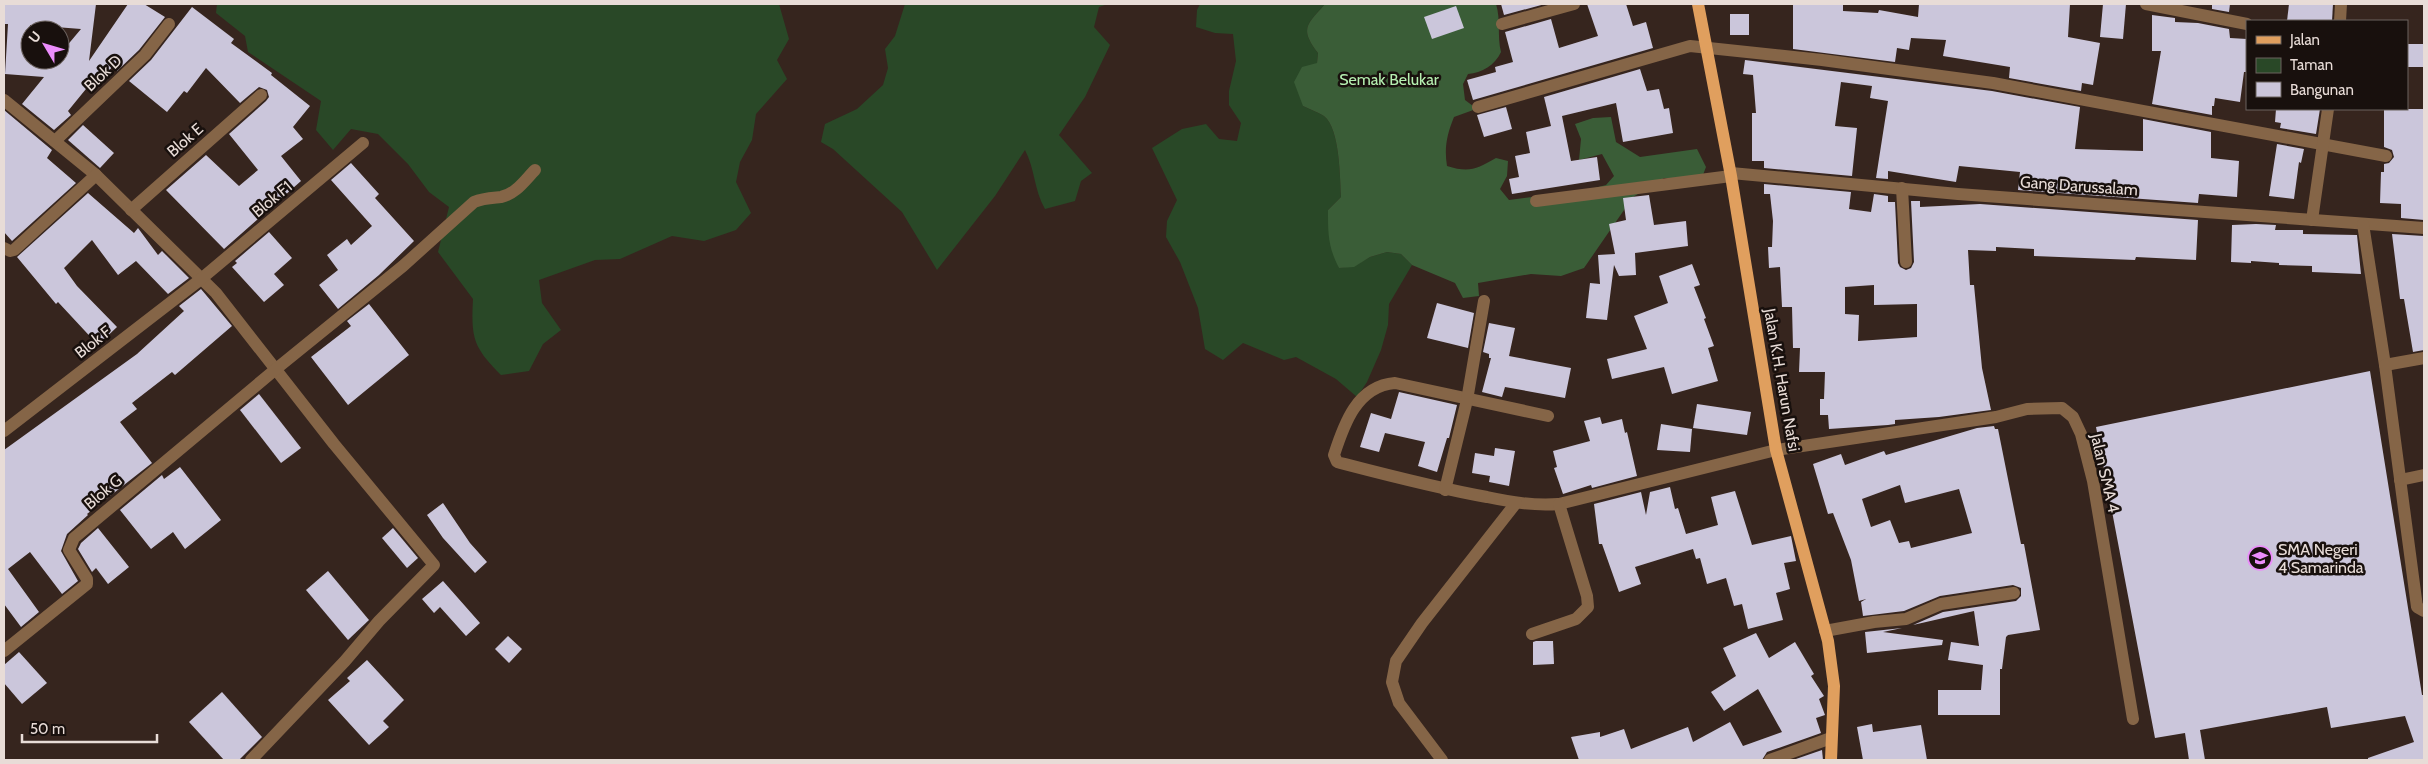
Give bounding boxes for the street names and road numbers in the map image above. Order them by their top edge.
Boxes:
street label: Blok D [80,51,126,95]
street label: Blok E [163,119,207,161]
street label: Gang Darussalam [2019,172,2139,200]
street label: Blok F1 [248,177,296,221]
street label: Jalan K.H. Harun Nafsi [1760,306,1804,453]
street label: Blok F [71,321,116,362]
street label: Jalan SMA 4 [2086,431,2123,514]
street label: Blok G [80,471,126,513]

